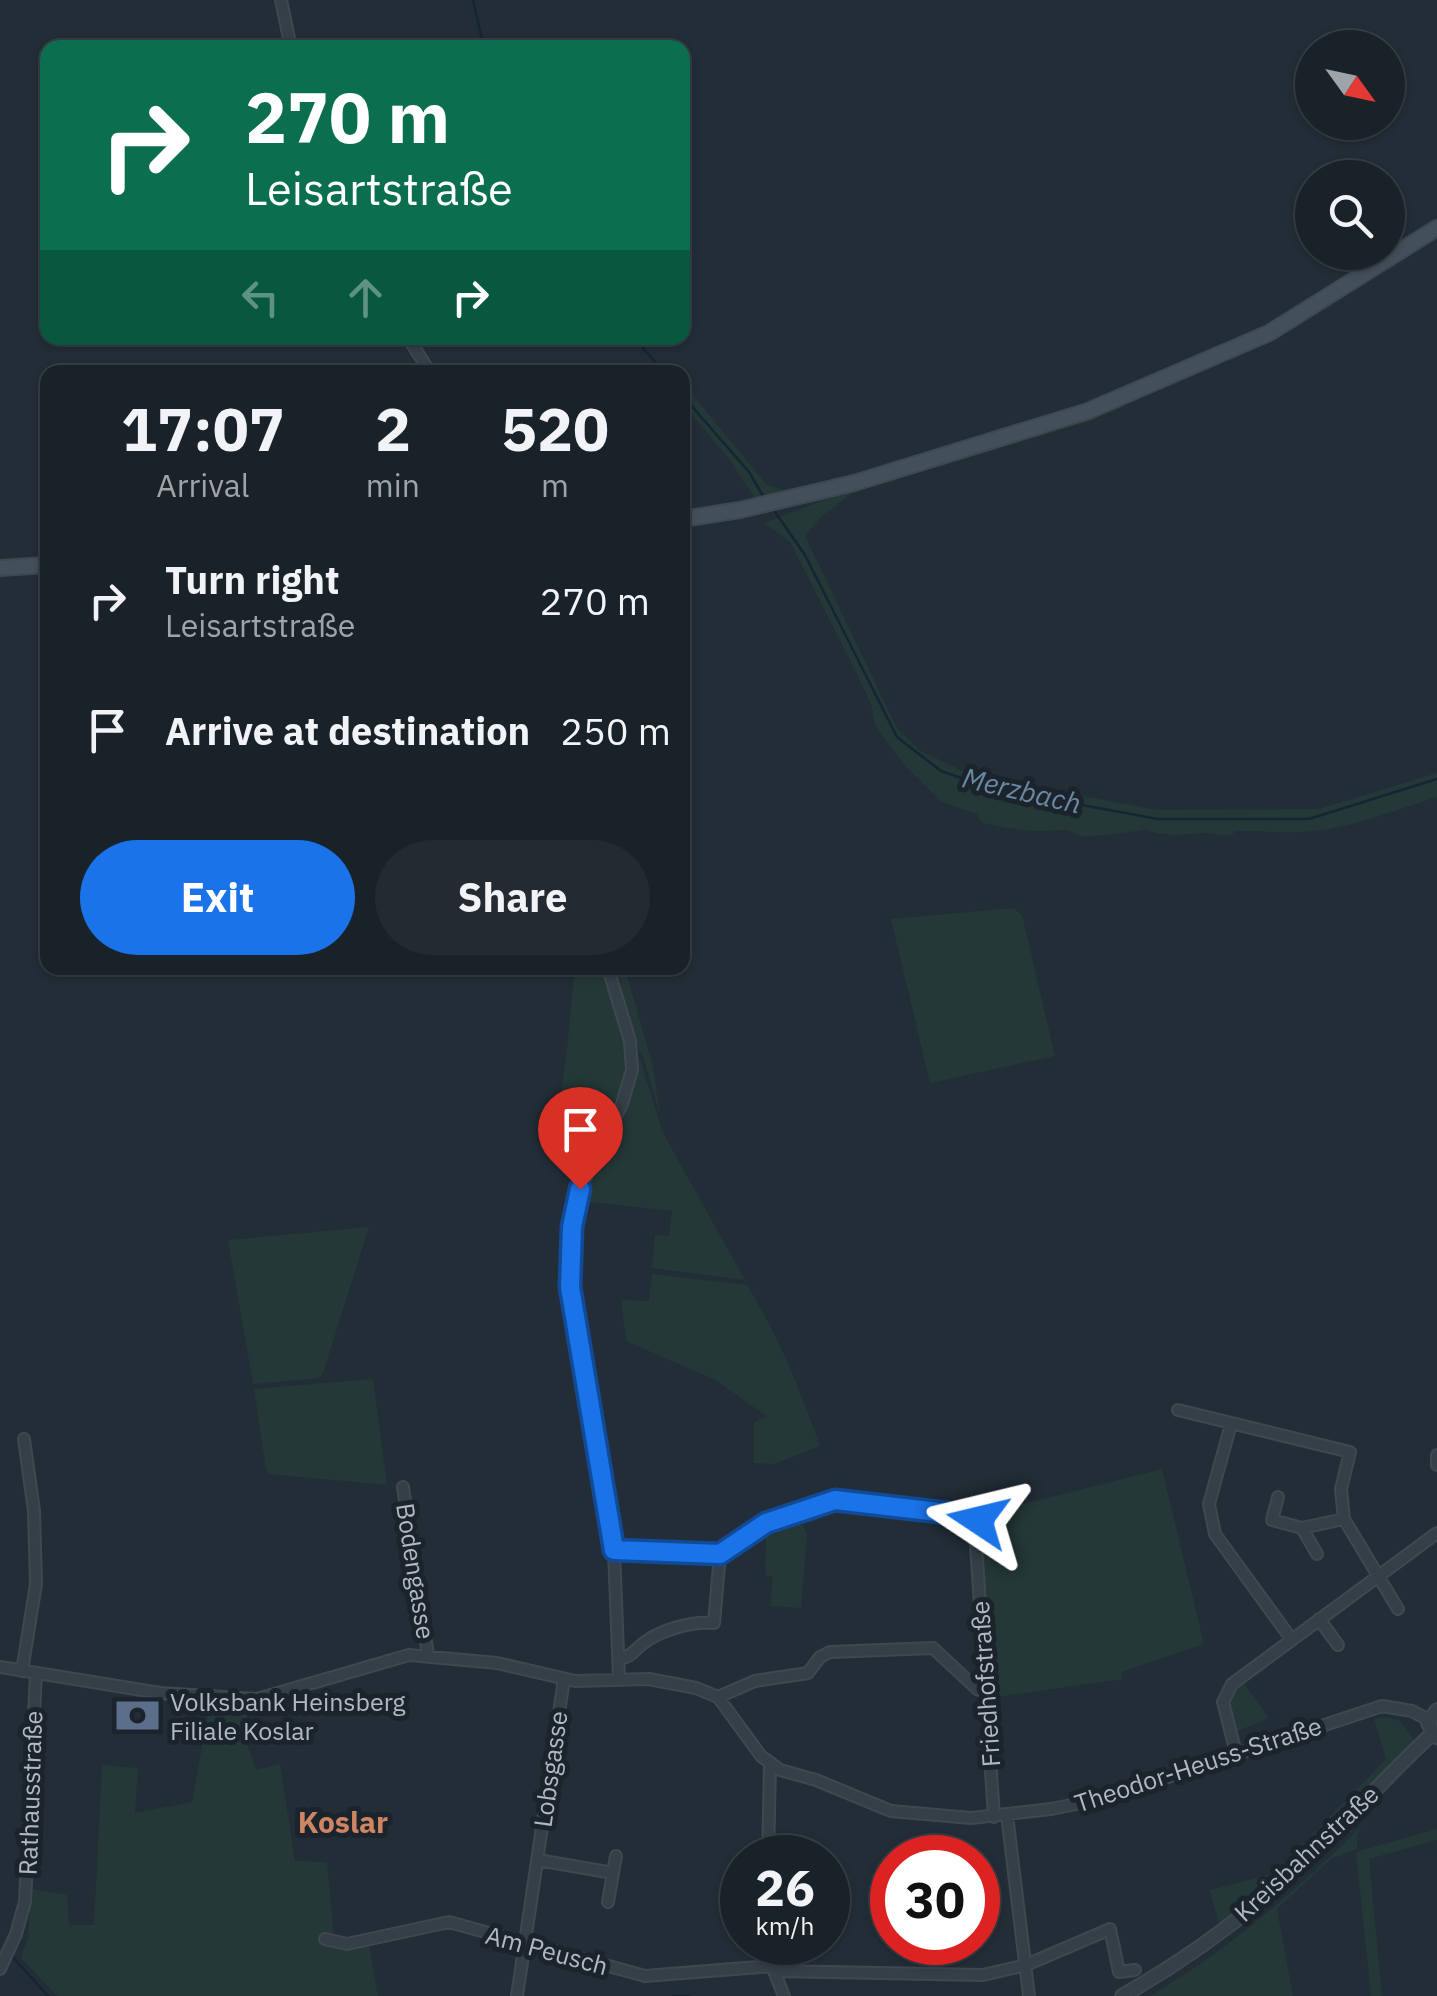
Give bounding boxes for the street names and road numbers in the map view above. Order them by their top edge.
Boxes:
street label: Bodengasse [389,1501,443,1641]
street label: Friedhofstraße [963,1600,1007,1768]
street label: Theodor-Heuss-Straße [1070,1708,1326,1820]
street label: Lobsgasse [526,1709,574,1829]
street label: Rathausstraße [11,1710,49,1876]
street label: Kreisbahnstraße [1227,1778,1385,1928]
street label: Am Peusch [482,1918,612,1982]

